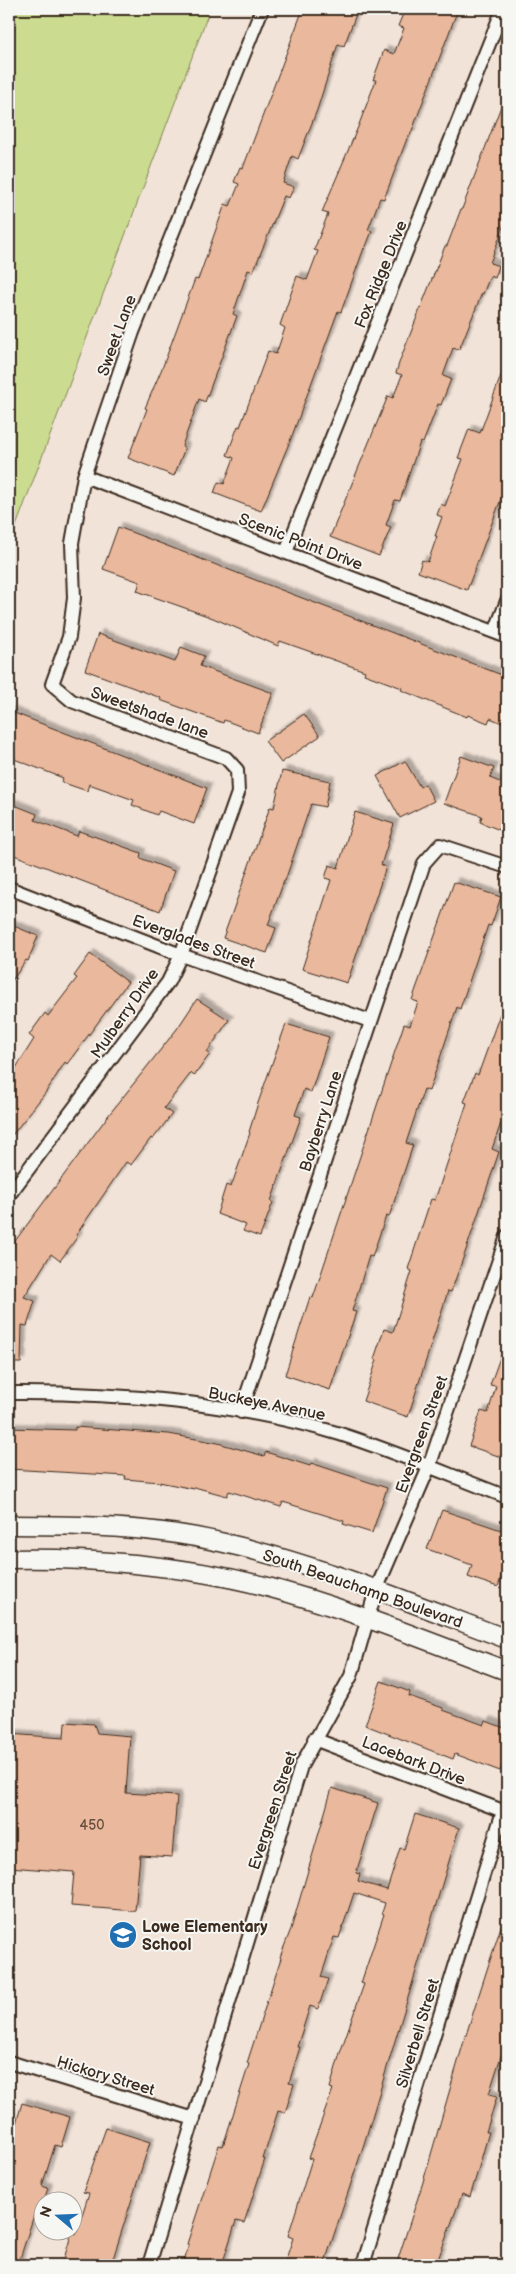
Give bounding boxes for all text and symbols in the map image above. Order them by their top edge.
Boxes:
street label: Fox Ridge Drive [351,217,412,331]
street label: Sweet Lane [94,292,141,379]
street label: Scenic Point Drive [236,510,366,575]
street label: Sweetshade lane [88,683,211,744]
street label: Everglades Street [130,911,258,973]
street label: Mulberry Drive [87,965,163,1062]
street label: Bayberry Lane [296,1068,347,1174]
street label: Evergreen Street [392,1373,453,1496]
street label: Buckeye Avenue [206,1384,327,1425]
street label: South Beauchamp Boulevard [260,1546,465,1633]
street label: Lacebark Drive [359,1733,468,1790]
street label: Evergreen Street [245,1749,302,1872]
house number: 450 [80,1817,104,1834]
place label: Lowe Elementary School [142,1918,268,1955]
school or university icon: Lowe Elementary School [108,1920,138,1950]
street label: Silverbell Street [393,1976,444,2090]
street label: Hickory Street [54,2053,157,2100]
north arrow [32,2192,82,2242]
text: N [36,2204,56,2220]

